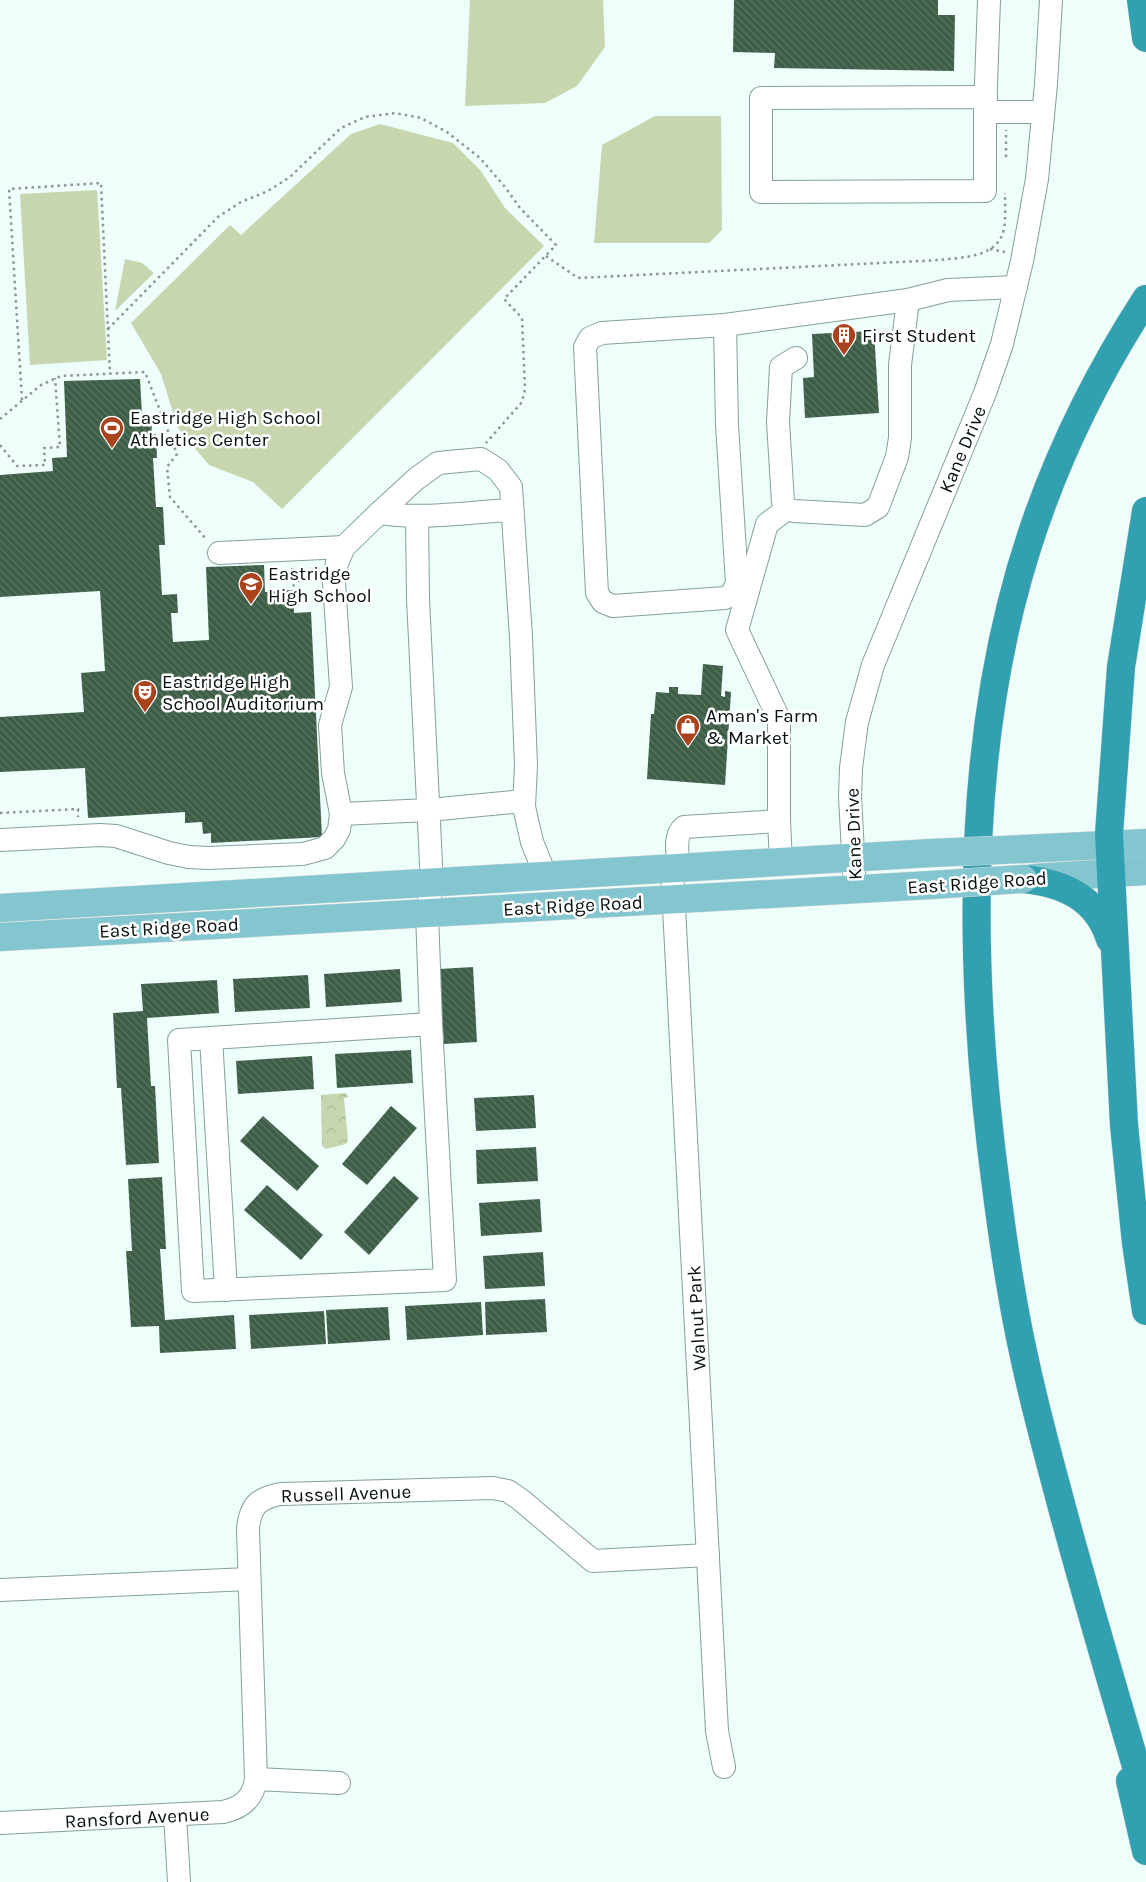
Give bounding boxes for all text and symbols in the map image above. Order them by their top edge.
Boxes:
building icon: First Student [831,322,857,356]
place label: First Student [862,325,976,347]
street label: Kane Drive [935,403,991,496]
place label: Eastridge High School Athletics Center [130,407,321,451]
sports icon: Eastridge High School Athletics Center [99,415,125,449]
place label: Eastridge High School [268,563,372,607]
school or university icon: Eastridge High School [238,571,264,605]
place label: Eastridge High School Auditorium [162,671,324,715]
theatre icon: Eastridge High School Auditorium [132,679,158,713]
place label: Aman's Farm & Market [706,705,818,749]
shop icon: Aman's Farm & Market [675,713,701,747]
street label: Kane Drive [841,788,867,880]
street label: East Ridge Road [906,867,1048,899]
street label: East Ridge Road [503,891,644,921]
street label: East Ridge Road [99,913,240,943]
street label: Walnut Park [683,1264,711,1371]
street label: Russell Avenue [280,1481,412,1507]
street label: Ransford Avenue [64,1803,210,1833]

